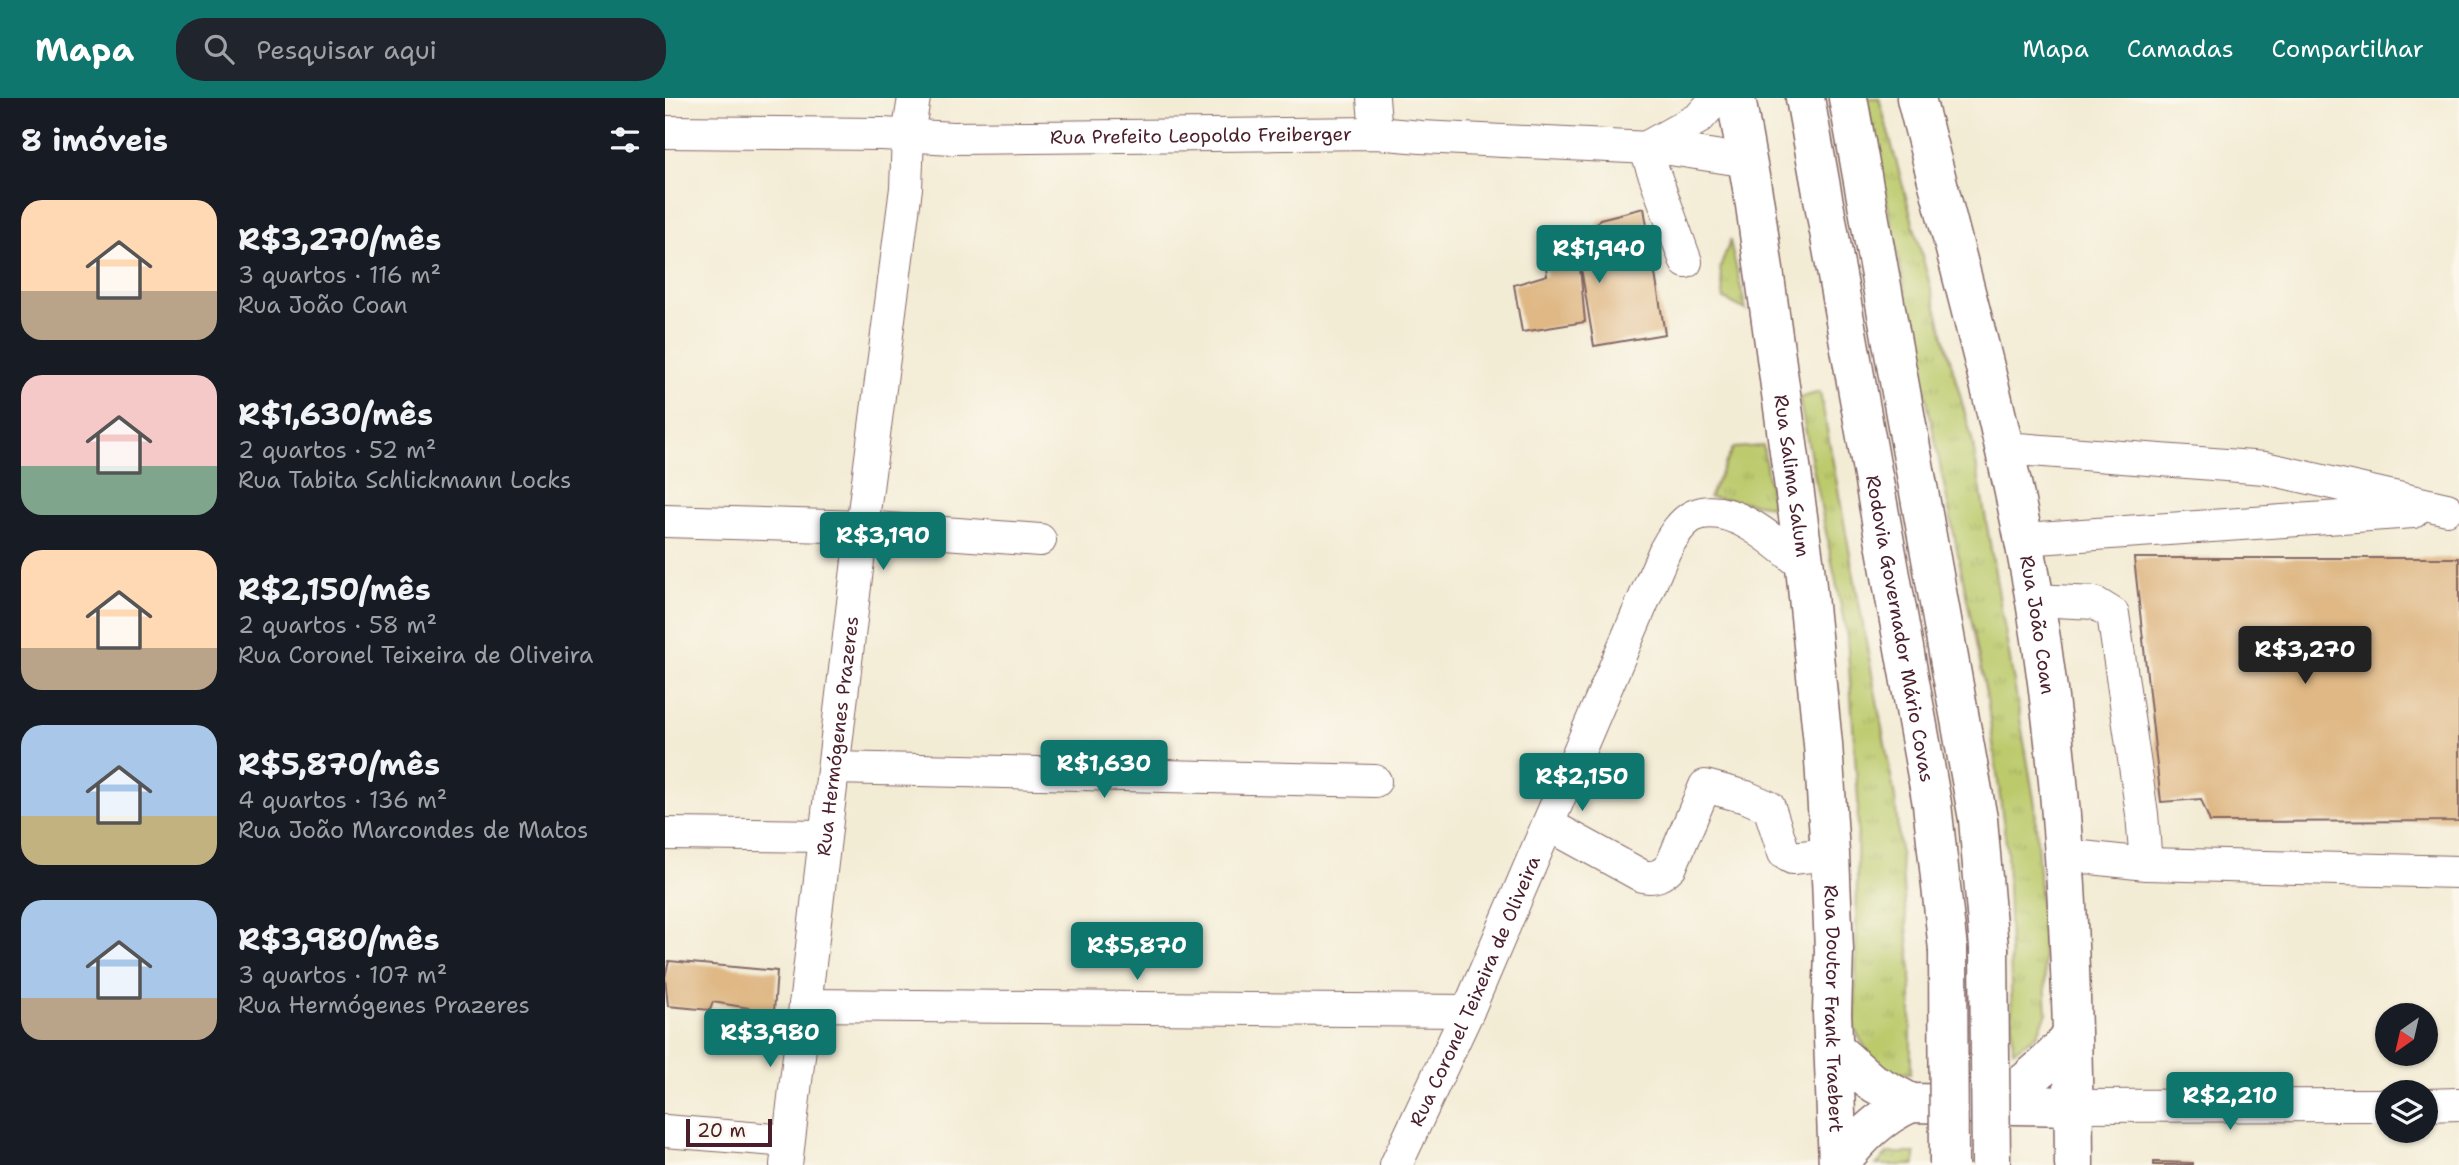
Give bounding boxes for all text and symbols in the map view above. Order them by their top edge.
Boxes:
search box [176,18,666,81]
text: Mapa [35,27,134,72]
icon: search [200,30,238,68]
text: Pesquisar aqui [256,32,437,67]
text: Mapa [2022,33,2089,65]
text: Camadas [2127,33,2234,65]
text: Compartilhar [2272,33,2424,65]
text: 8 imóveis [21,120,168,161]
icon: filters [606,121,644,159]
street label: Rua Prefeito Leopoldo Freiberger [1050,121,1352,149]
text: R$3,270/mês [238,219,441,260]
pin: R$1,940 [1534,226,1664,285]
icon: home [77,228,161,312]
text: R$1,940 [1553,233,1645,263]
text: 3 quartos · 116 m² [238,260,441,290]
text: Rua João Coan [238,290,408,320]
street label: Rua Salima Salum [1769,393,1816,559]
text: R$1,630/mês [238,394,433,435]
icon: home [77,403,161,487]
text: 2 quartos · 52 m² [238,435,436,465]
text: Rua Tabita Schlickmann Locks [238,465,571,495]
street label: Rodovia Governador Mário Covas [1861,473,1940,784]
pin: R$3,190 [818,512,948,572]
text: R$3,190 [836,520,930,550]
street label: Rua João Coan [2015,553,2061,696]
text: R$2,150/mês [238,569,431,610]
icon: home [77,578,161,662]
text: 2 quartos · 58 m² [238,610,437,640]
street label: Rua Hermógenes Prazeres [810,615,864,857]
pin: R$3,270 [2240,626,2370,686]
text: R$3,270 [2254,634,2356,664]
text: Rua Coronel Teixeira de Oliveira [238,640,593,670]
pin: R$1,630 [1039,740,1169,800]
text: R$5,870/mês [238,744,440,785]
text: R$1,630 [1057,748,1151,778]
icon: home [77,753,161,837]
pin: R$2,150 [1517,754,1647,813]
text: R$2,150 [1535,761,1629,791]
text: 4 quartos · 136 m² [238,785,447,815]
text: Rua João Marcondes de Matos [238,815,588,845]
street label: Rua Coronel Teixeira de Oliveira [1403,852,1546,1130]
street label: Rua Doutor Frank Traebert [1819,884,1849,1133]
text: R$3,980/mês [238,919,440,960]
pin: R$5,870 [1072,922,1202,982]
icon: home [77,928,161,1012]
text: R$5,870 [1087,930,1187,960]
text: 3 quartos · 107 m² [238,960,447,990]
text: Rua Hermógenes Prazeres [238,990,530,1020]
north arrow [2375,1003,2438,1066]
map controls [2375,1003,2438,1143]
pin: R$3,980 [705,1010,835,1069]
text: R$3,980 [720,1017,820,1047]
pin: R$2,210 [2165,1072,2295,1132]
text: R$2,210 [2182,1080,2278,1110]
button: layers [2375,1080,2438,1143]
scale bar [686,1116,772,1148]
text: 20 m [697,1118,746,1143]

